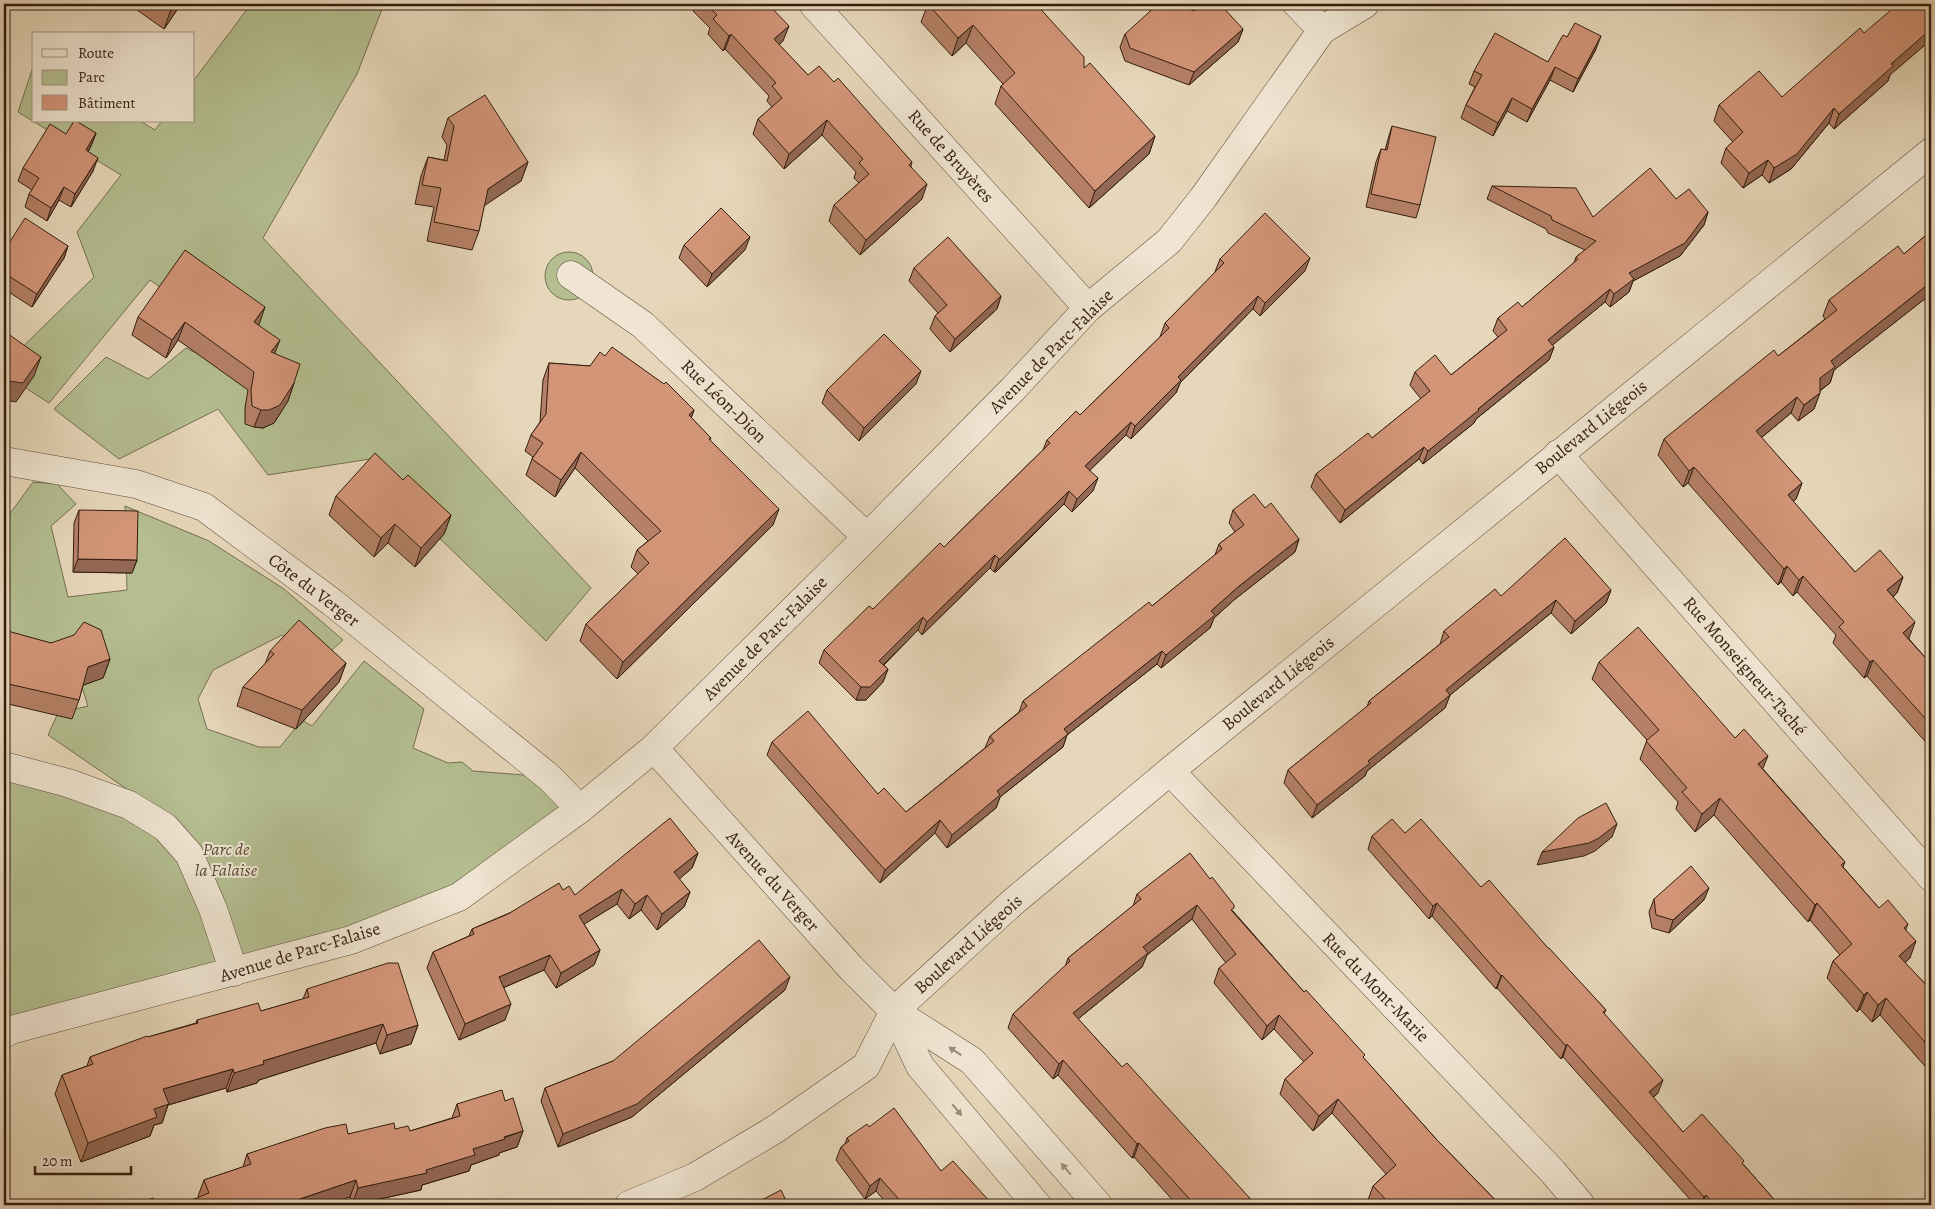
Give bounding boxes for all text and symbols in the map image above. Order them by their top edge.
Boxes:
legend [32,32,195,122]
text: Route [78,43,114,63]
text: Parc [78,67,105,87]
text: Bâtiment [78,93,136,113]
street label: Rue de Bruyères [903,104,999,208]
street label: Avenue de Parc-Falaise [983,284,1118,419]
street label: Rue Léon-Dion [676,354,772,448]
street label: Boulevard Liégeois [1530,374,1652,480]
street label: Côte du Verger [263,548,365,632]
street label: Avenue de Parc-Falaise [697,571,832,706]
street label: Rue Monseigneur-Taché [1678,591,1812,741]
street label: Boulevard Liégeois [1217,630,1339,736]
street label: Avenue du Verger [720,824,825,937]
park label: Parc de la Falaise [195,837,258,882]
street label: Boulevard Liégeois [909,889,1027,999]
street label: Avenue de Parc-Falaise [216,916,383,988]
street label: Rue du Mont-Marie [1317,927,1435,1047]
one-way arrow [948,1046,962,1055]
one-way arrow [952,1104,963,1117]
scale bar [35,1144,131,1176]
text: 20 m [42,1151,73,1171]
one-way arrow [1060,1162,1071,1175]

